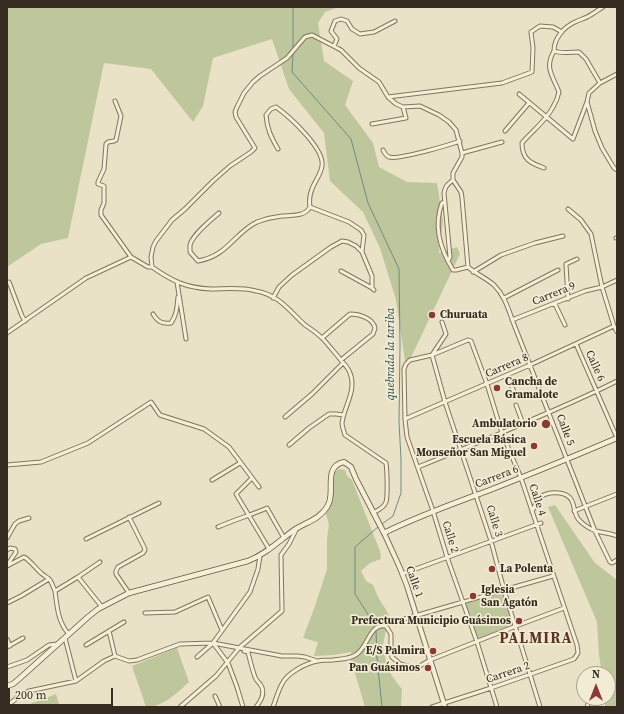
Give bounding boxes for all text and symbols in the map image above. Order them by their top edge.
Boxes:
street label: Carrera 9 [530,279,578,309]
water label: quebrada la tariba [384,308,398,400]
place label: Churuata [440,308,488,322]
marker: Churuata [427,310,437,320]
street label: Calle 6 [582,348,608,384]
street label: Carrera 8 [483,351,531,381]
place label: Cancha de Gramalote [505,375,558,401]
marker: Cancha de Gramalote [492,383,502,393]
street label: Calle 5 [553,412,577,448]
place label: Ambulatorio [472,417,537,431]
marker: Ambulatorio [540,418,552,430]
place label: Escuela Básica Monseñor San Miguel [416,433,526,459]
marker: Escuela Básica Monseñor San Miguel [529,441,539,451]
street label: Carrera 6 [473,463,521,491]
street label: Calle 4 [526,482,548,518]
street label: Calle 3 [483,503,505,539]
street label: Calle 2 [439,519,461,555]
place label: La Polenta [500,562,553,576]
street label: Calle 1 [402,564,426,600]
marker: La Polenta [487,564,497,574]
place label: Iglesia San Agatón [481,583,538,609]
marker: Iglesia San Agatón [468,591,478,601]
place label: Prefectura Municipio Guásimos [351,614,511,628]
marker: Prefectura Municipio Guásimos [514,616,524,626]
district label: PALMIRA [499,630,573,648]
place label: E/S Palmira [366,644,425,658]
marker: E/S Palmira [428,646,438,656]
street label: Carrera 2 [484,659,532,687]
place label: Pan Guásimos [349,661,420,675]
marker: Pan Guásimos [423,663,433,673]
north arrow [576,666,616,706]
text: N [592,667,600,682]
scale bar [10,680,115,706]
text: 200 m [15,687,47,703]

